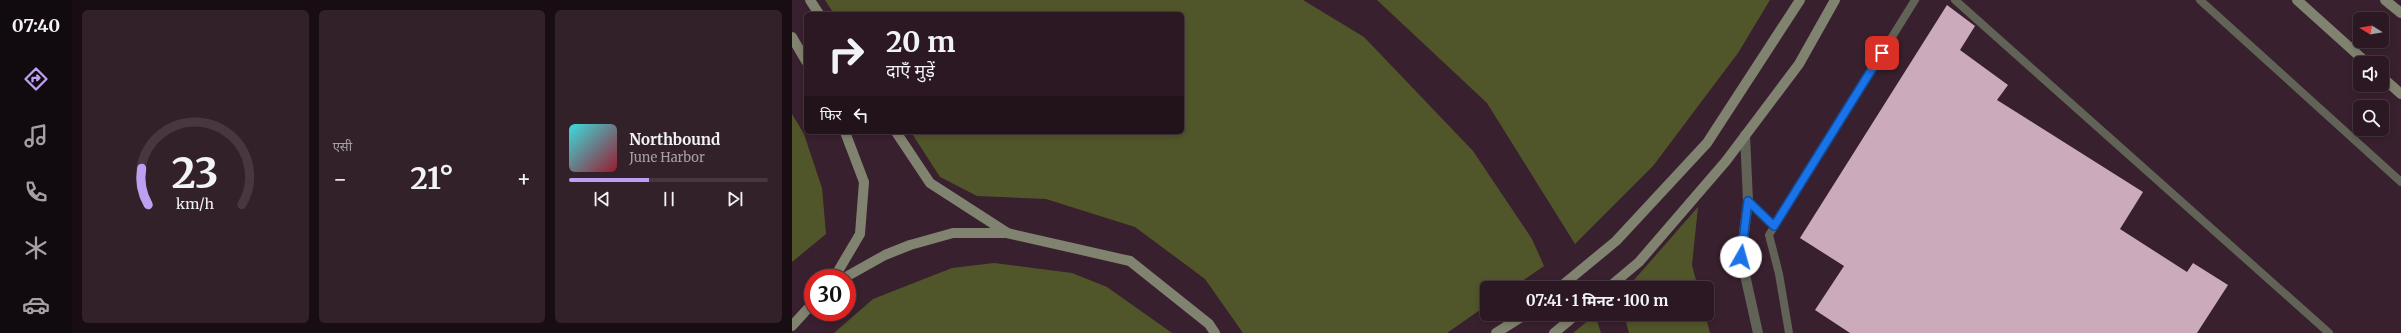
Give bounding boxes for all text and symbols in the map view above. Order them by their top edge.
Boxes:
north arrow [2353,12,2389,48]
map controls [2353,12,2389,136]
text: 07:40 [12,14,60,37]
text: 20 m [886,24,955,60]
icon: right [820,28,872,80]
pin [1865,36,1899,70]
icon: arrive [1871,42,1893,64]
button: sound [2353,56,2389,92]
text: दाएँ मुड़ें [886,59,935,82]
icon: directions [22,65,50,93]
button: search [2353,100,2389,136]
icon: left [850,104,872,126]
text: फिर [820,105,842,124]
icon: music [22,122,50,150]
text: Northbound [629,130,720,149]
text: एसी [333,138,352,155]
text: 23 [172,146,219,198]
text: June Harbor [629,149,705,166]
text: 21° [410,159,454,197]
text: − [333,165,347,193]
text: + [517,165,531,193]
icon: phone [22,178,50,206]
icon: previous [591,188,613,210]
icon: pause [658,188,680,210]
icon: next [724,188,746,210]
text: km/h [176,194,215,212]
icon: climate [22,234,50,262]
position arrow [1720,236,1762,278]
speed limit sign: 30 [804,269,856,321]
icon: car [22,291,50,319]
text: 07:41 · 1 मिनट · 100 m [1526,291,1668,310]

